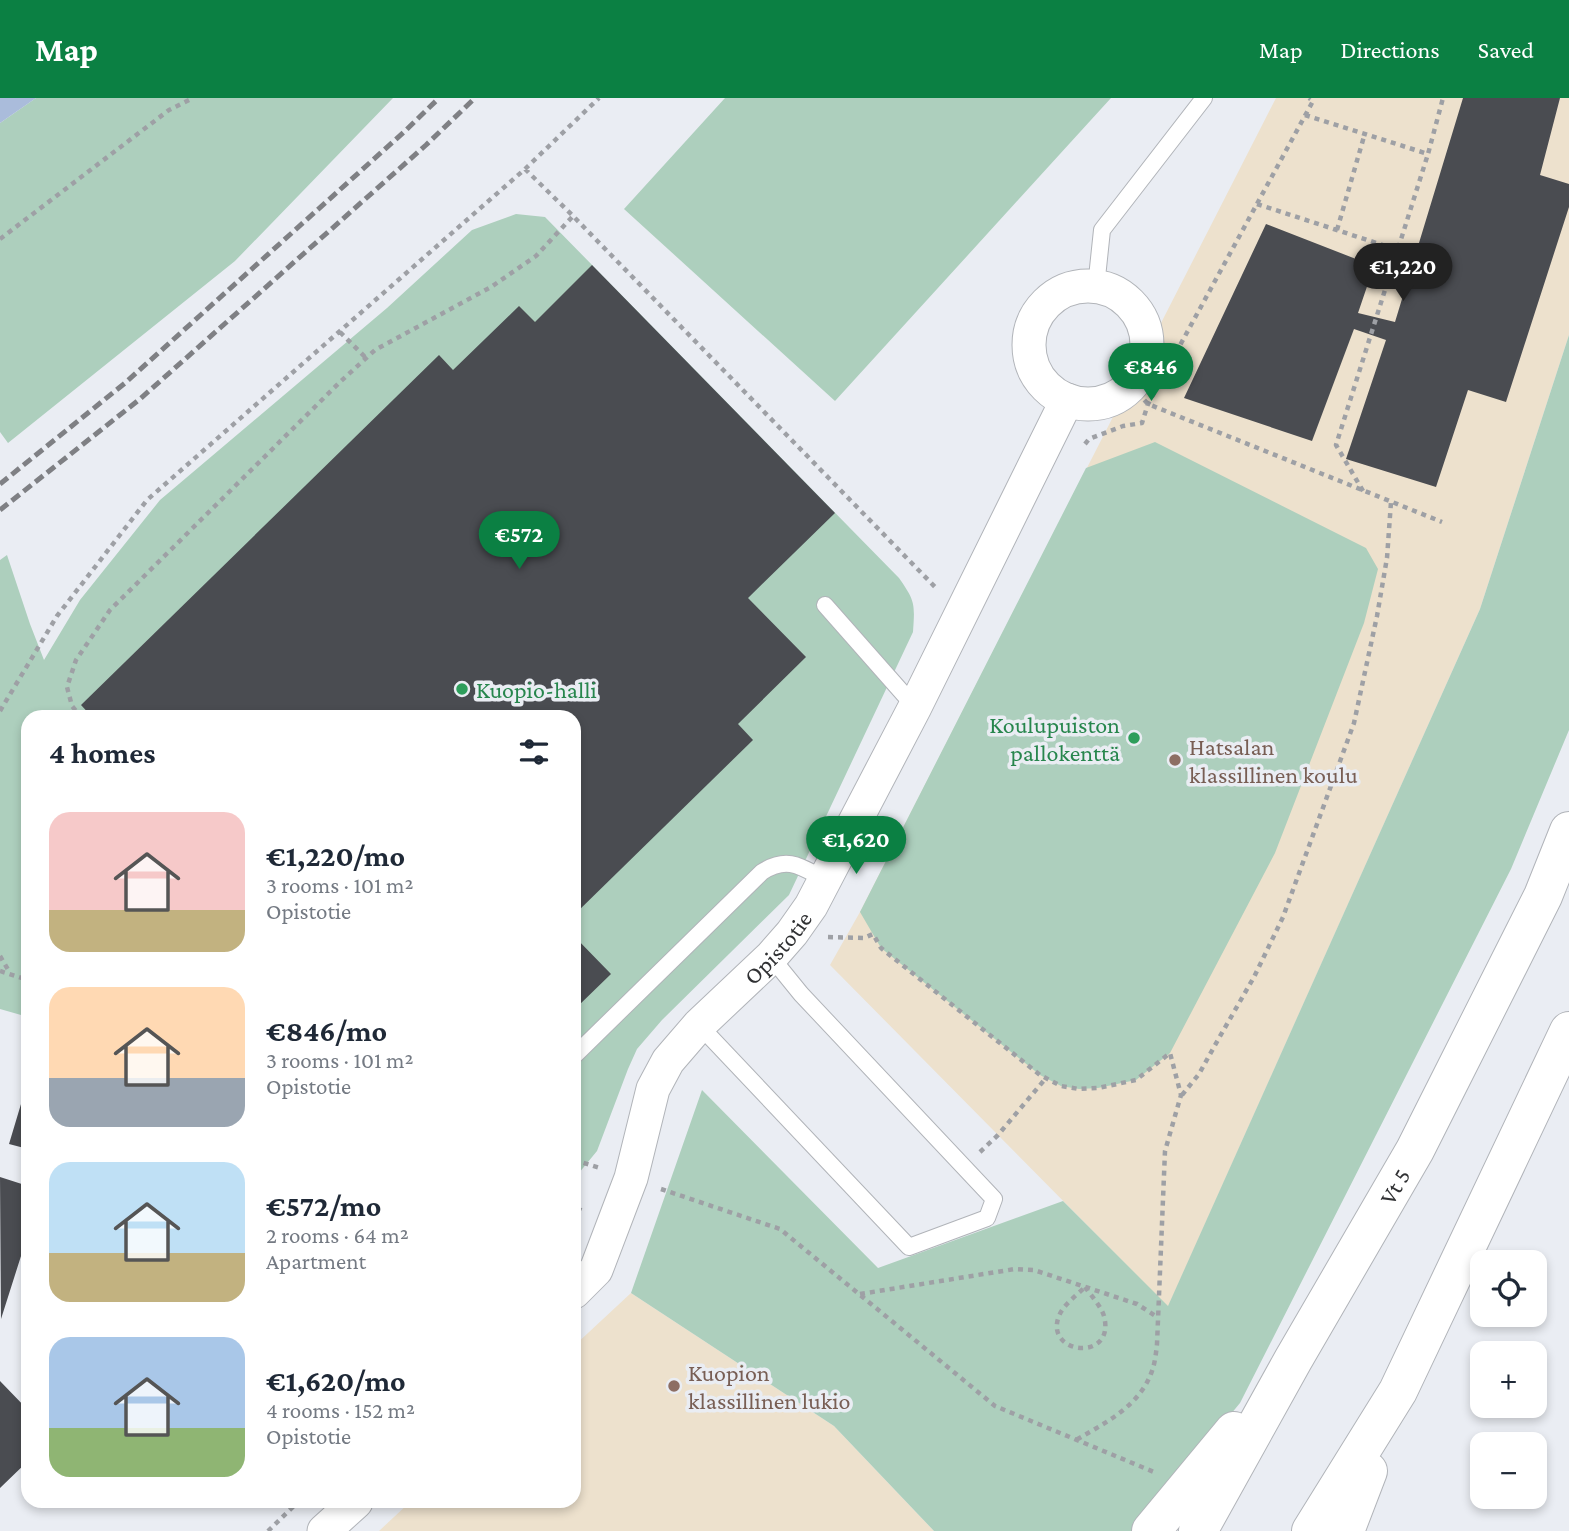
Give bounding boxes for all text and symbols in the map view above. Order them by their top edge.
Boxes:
text: Map [35,31,98,68]
text: Map [1259,36,1303,63]
text: Directions [1341,36,1440,63]
text: Saved [1478,36,1534,63]
pin: €1,220 [1346,244,1460,303]
text: €1,220 [1369,253,1437,279]
pin: €846 [1110,344,1192,403]
text: €846 [1124,353,1178,379]
pin: €572 [478,512,560,571]
text: €572 [495,521,543,547]
place label: Kuopio-halli [476,676,597,703]
marker: Kuopio-halli [454,681,470,697]
place label: Koulupuiston pallokenttä [989,711,1120,766]
marker: Koulupuiston pallokenttä [1126,730,1142,746]
icon: filters [515,733,553,771]
place label: Hatsalan klassillinen koulu [1189,733,1358,788]
text: 4 homes [49,736,155,769]
marker: Hatsalan klassillinen koulu [1167,752,1183,768]
pin: €1,620 [799,816,913,876]
text: €1,620 [822,826,890,852]
text: €1,220/mo [266,839,405,872]
icon: home [105,840,189,924]
text: 3 rooms · 101 m² [266,872,413,898]
text: Opistotie [266,898,351,924]
street label: Opistotie [738,906,817,989]
text: €846/mo [266,1014,387,1047]
icon: home [105,1015,189,1099]
text: 3 rooms · 101 m² [266,1047,413,1073]
text: Opistotie [266,1073,351,1099]
street label: Vt 5 [1373,1163,1415,1209]
text: €572/mo [266,1189,381,1222]
icon: home [105,1190,189,1274]
text: 2 rooms · 64 m² [266,1222,409,1248]
text: Apartment [266,1248,366,1274]
map controls [1470,1250,1547,1509]
button: locate [1470,1250,1547,1327]
button: + [1470,1341,1547,1418]
place label: Kuopion klassillinen lukio [688,1359,850,1414]
text: €1,620/mo [266,1364,406,1397]
icon: home [105,1365,189,1449]
marker: Kuopion klassillinen lukio [666,1378,682,1394]
text: 4 rooms · 152 m² [266,1397,415,1423]
text: Opistotie [266,1423,351,1449]
button: − [1470,1432,1547,1509]

